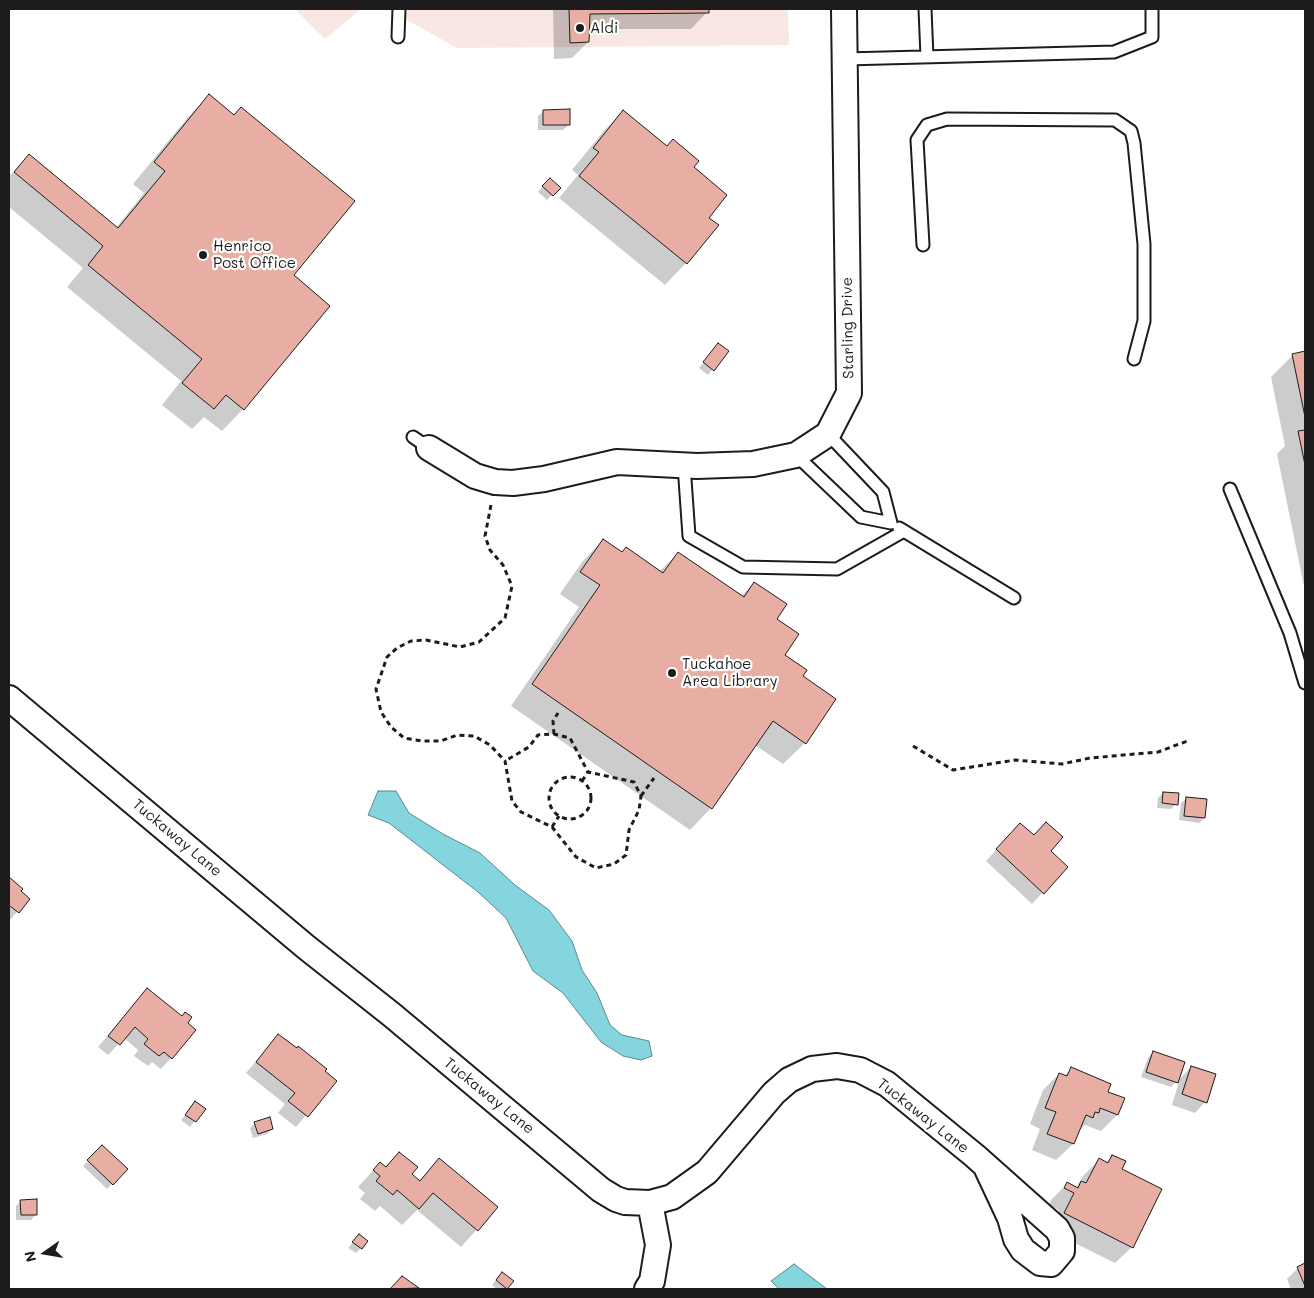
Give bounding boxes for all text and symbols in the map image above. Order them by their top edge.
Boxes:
place label: Aldi [590,19,618,37]
marker: Aldi [574,22,586,34]
place label: Henrico Post Office [213,237,296,272]
marker: Henrico Post Office [197,249,209,261]
street label: Starling Drive [838,277,858,379]
place label: Tuckahoe Area Library [682,655,778,690]
marker: Tuckahoe Area Library [666,667,678,679]
street label: Tuckaway Lane [129,795,225,881]
street label: Tuckaway Lane [440,1054,538,1138]
street label: Tuckaway Lane [874,1075,972,1157]
north arrow [20,1228,70,1278]
text: N [19,1249,40,1264]

